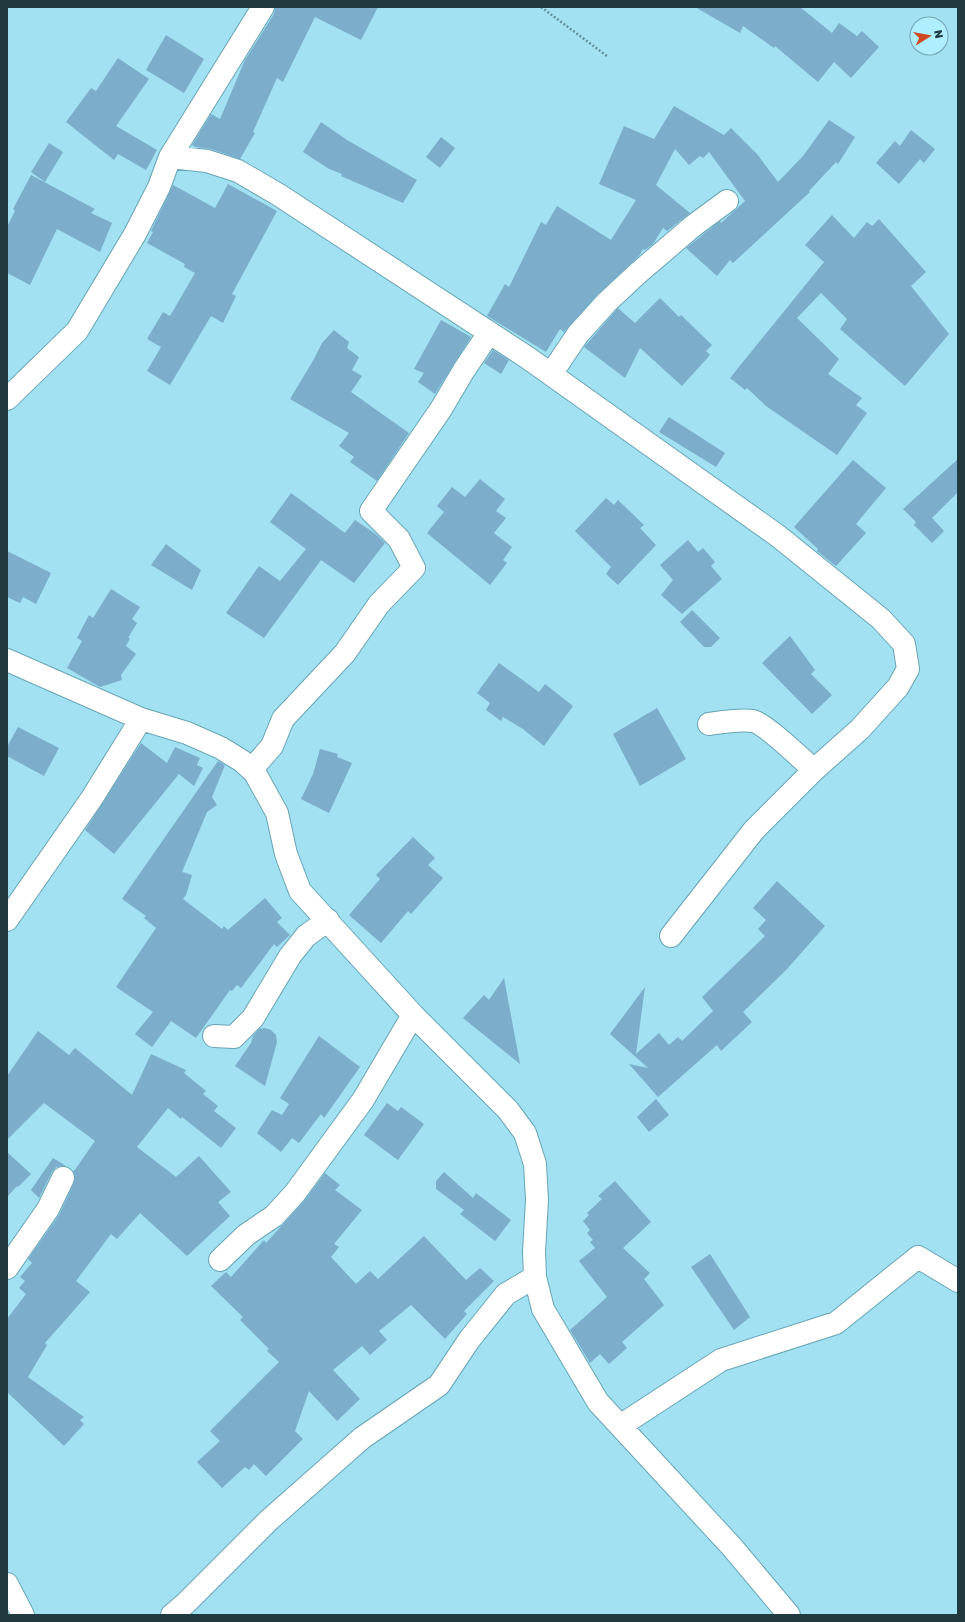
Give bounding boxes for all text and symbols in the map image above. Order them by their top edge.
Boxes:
north arrow [909,16,949,56]
text: N [932,29,946,39]

